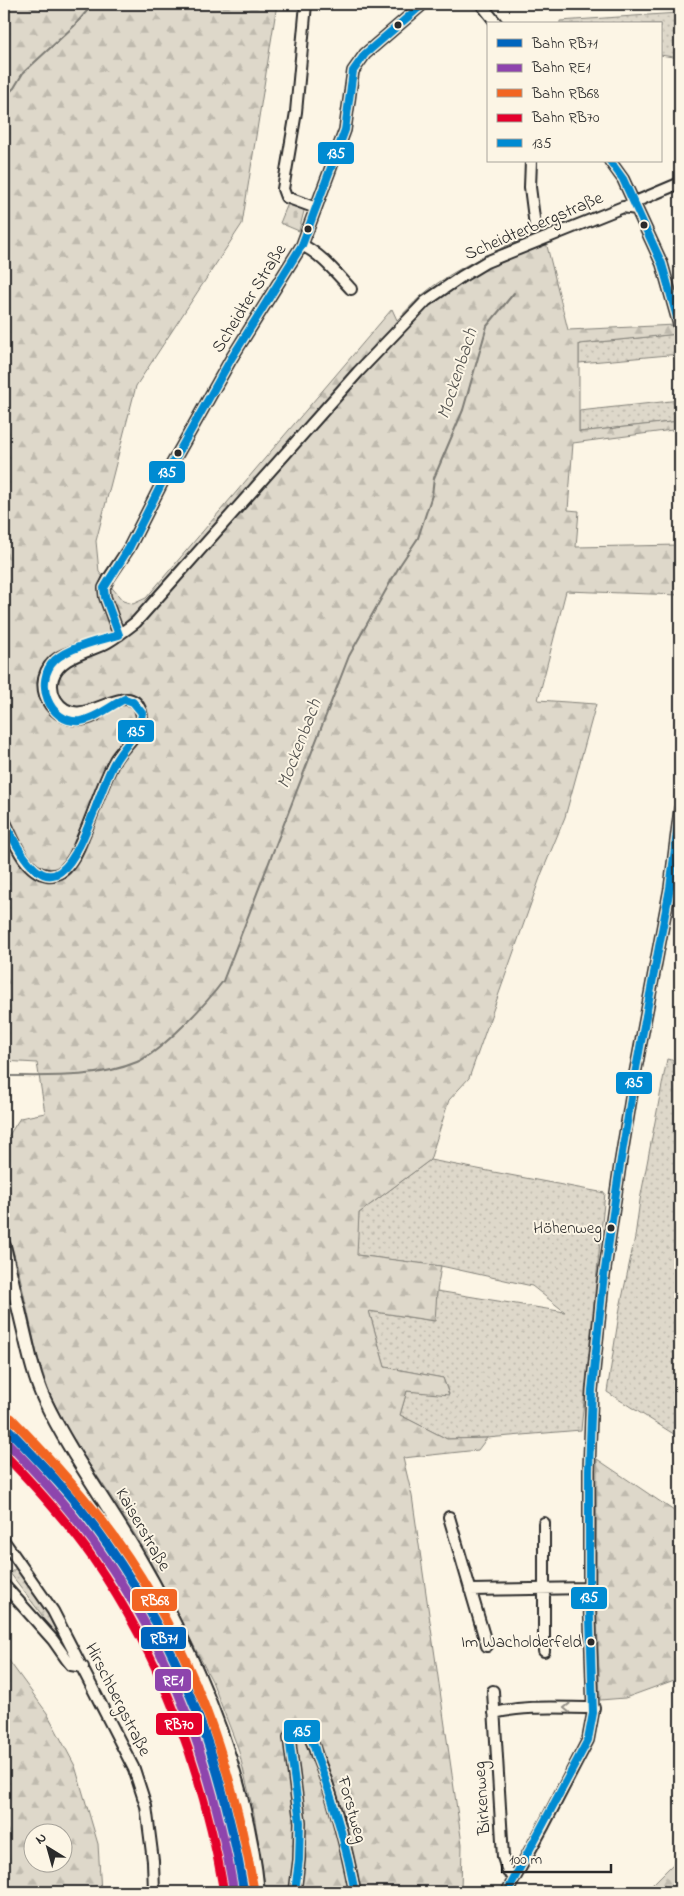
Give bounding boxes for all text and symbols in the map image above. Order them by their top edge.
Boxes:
unlabelled marker [393,20,403,30]
legend [487,22,662,162]
text: Bahn RB71 [531,33,598,55]
text: Bahn RE1 [531,57,591,79]
text: Bahn RB68 [531,83,599,105]
text: Bahn RB70 [531,107,600,129]
text: 135 [532,133,552,155]
line badge: 135 [317,141,355,165]
text: 135 [327,144,345,165]
street label: Scheidterbergstraße [461,186,609,269]
unlabelled marker [639,220,649,230]
unlabelled marker [303,224,313,234]
street label: Scheidter Straße [206,239,294,359]
water label: Mockenbach [431,324,486,423]
unlabelled marker [173,448,183,458]
line badge: 135 [148,460,186,484]
text: 135 [158,463,176,484]
water label: Mockenbach [271,694,330,793]
line badge: 135 [117,719,155,743]
text: 135 [127,722,145,743]
line badge: 135 [615,1071,653,1095]
text: 135 [625,1073,643,1094]
place label: Höhenweg [533,1216,602,1243]
marker: Höhenweg [606,1223,616,1233]
street label: Kaiserstraße [108,1483,177,1577]
line badge: 135 [570,1586,608,1610]
line badge: RB68 [131,1588,178,1612]
text: 135 [580,1588,598,1609]
text: RB68 [140,1591,170,1612]
line badge: RB71 [140,1626,187,1650]
text: RB71 [149,1629,178,1650]
place label: Im Wacholderfeld [461,1630,582,1655]
marker: Im Wacholderfeld [586,1637,596,1647]
street label: Hirschbergstraße [76,1639,157,1763]
line badge: RE1 [154,1668,192,1692]
text: RE1 [162,1671,184,1692]
one-way arrow [562,1703,570,1713]
line badge: RB70 [155,1712,203,1736]
text: RB70 [164,1715,193,1736]
line badge: 135 [283,1719,321,1743]
text: 135 [293,1722,311,1743]
street label: Birkenweg [467,1760,500,1837]
street label: Forstweg [328,1773,373,1847]
north arrow [22,1824,72,1874]
text: N [31,1828,51,1850]
scale bar [502,1841,610,1873]
text: 100 m [509,1849,542,1871]

